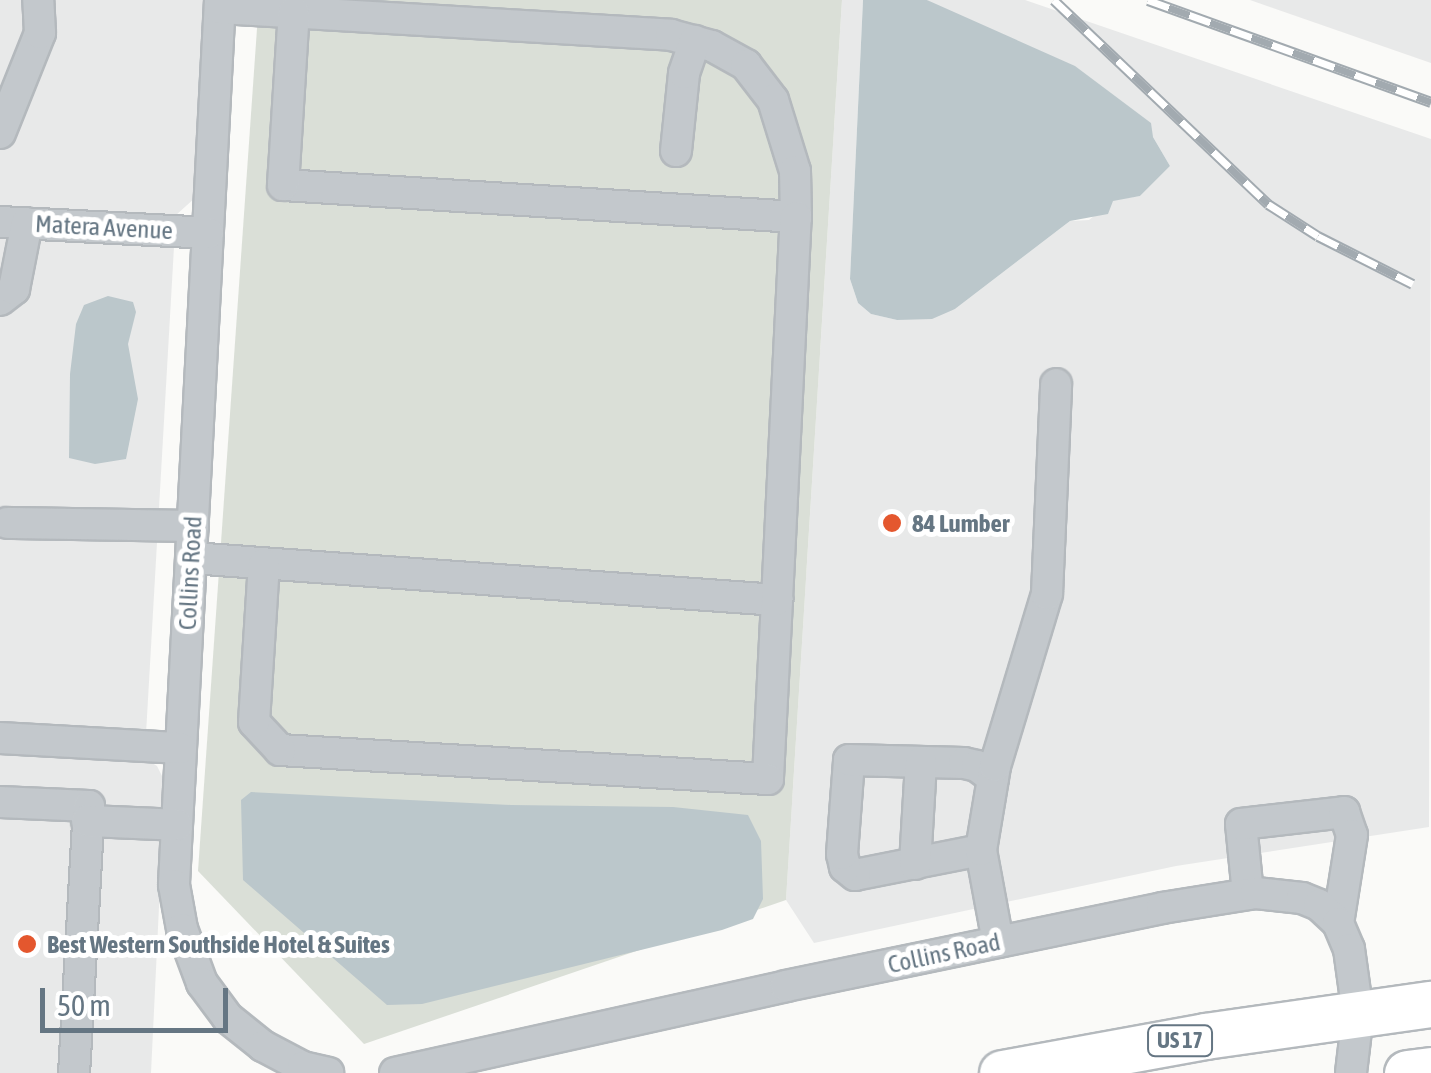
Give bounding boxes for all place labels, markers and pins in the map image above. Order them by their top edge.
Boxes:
place label: 84 Lumber [912,508,1009,538]
marker: 84 Lumber [881,512,903,534]
place label: Best Western Southside Hotel & Suites [47,929,390,959]
marker: Best Western Southside Hotel & Suites [16,933,38,955]

